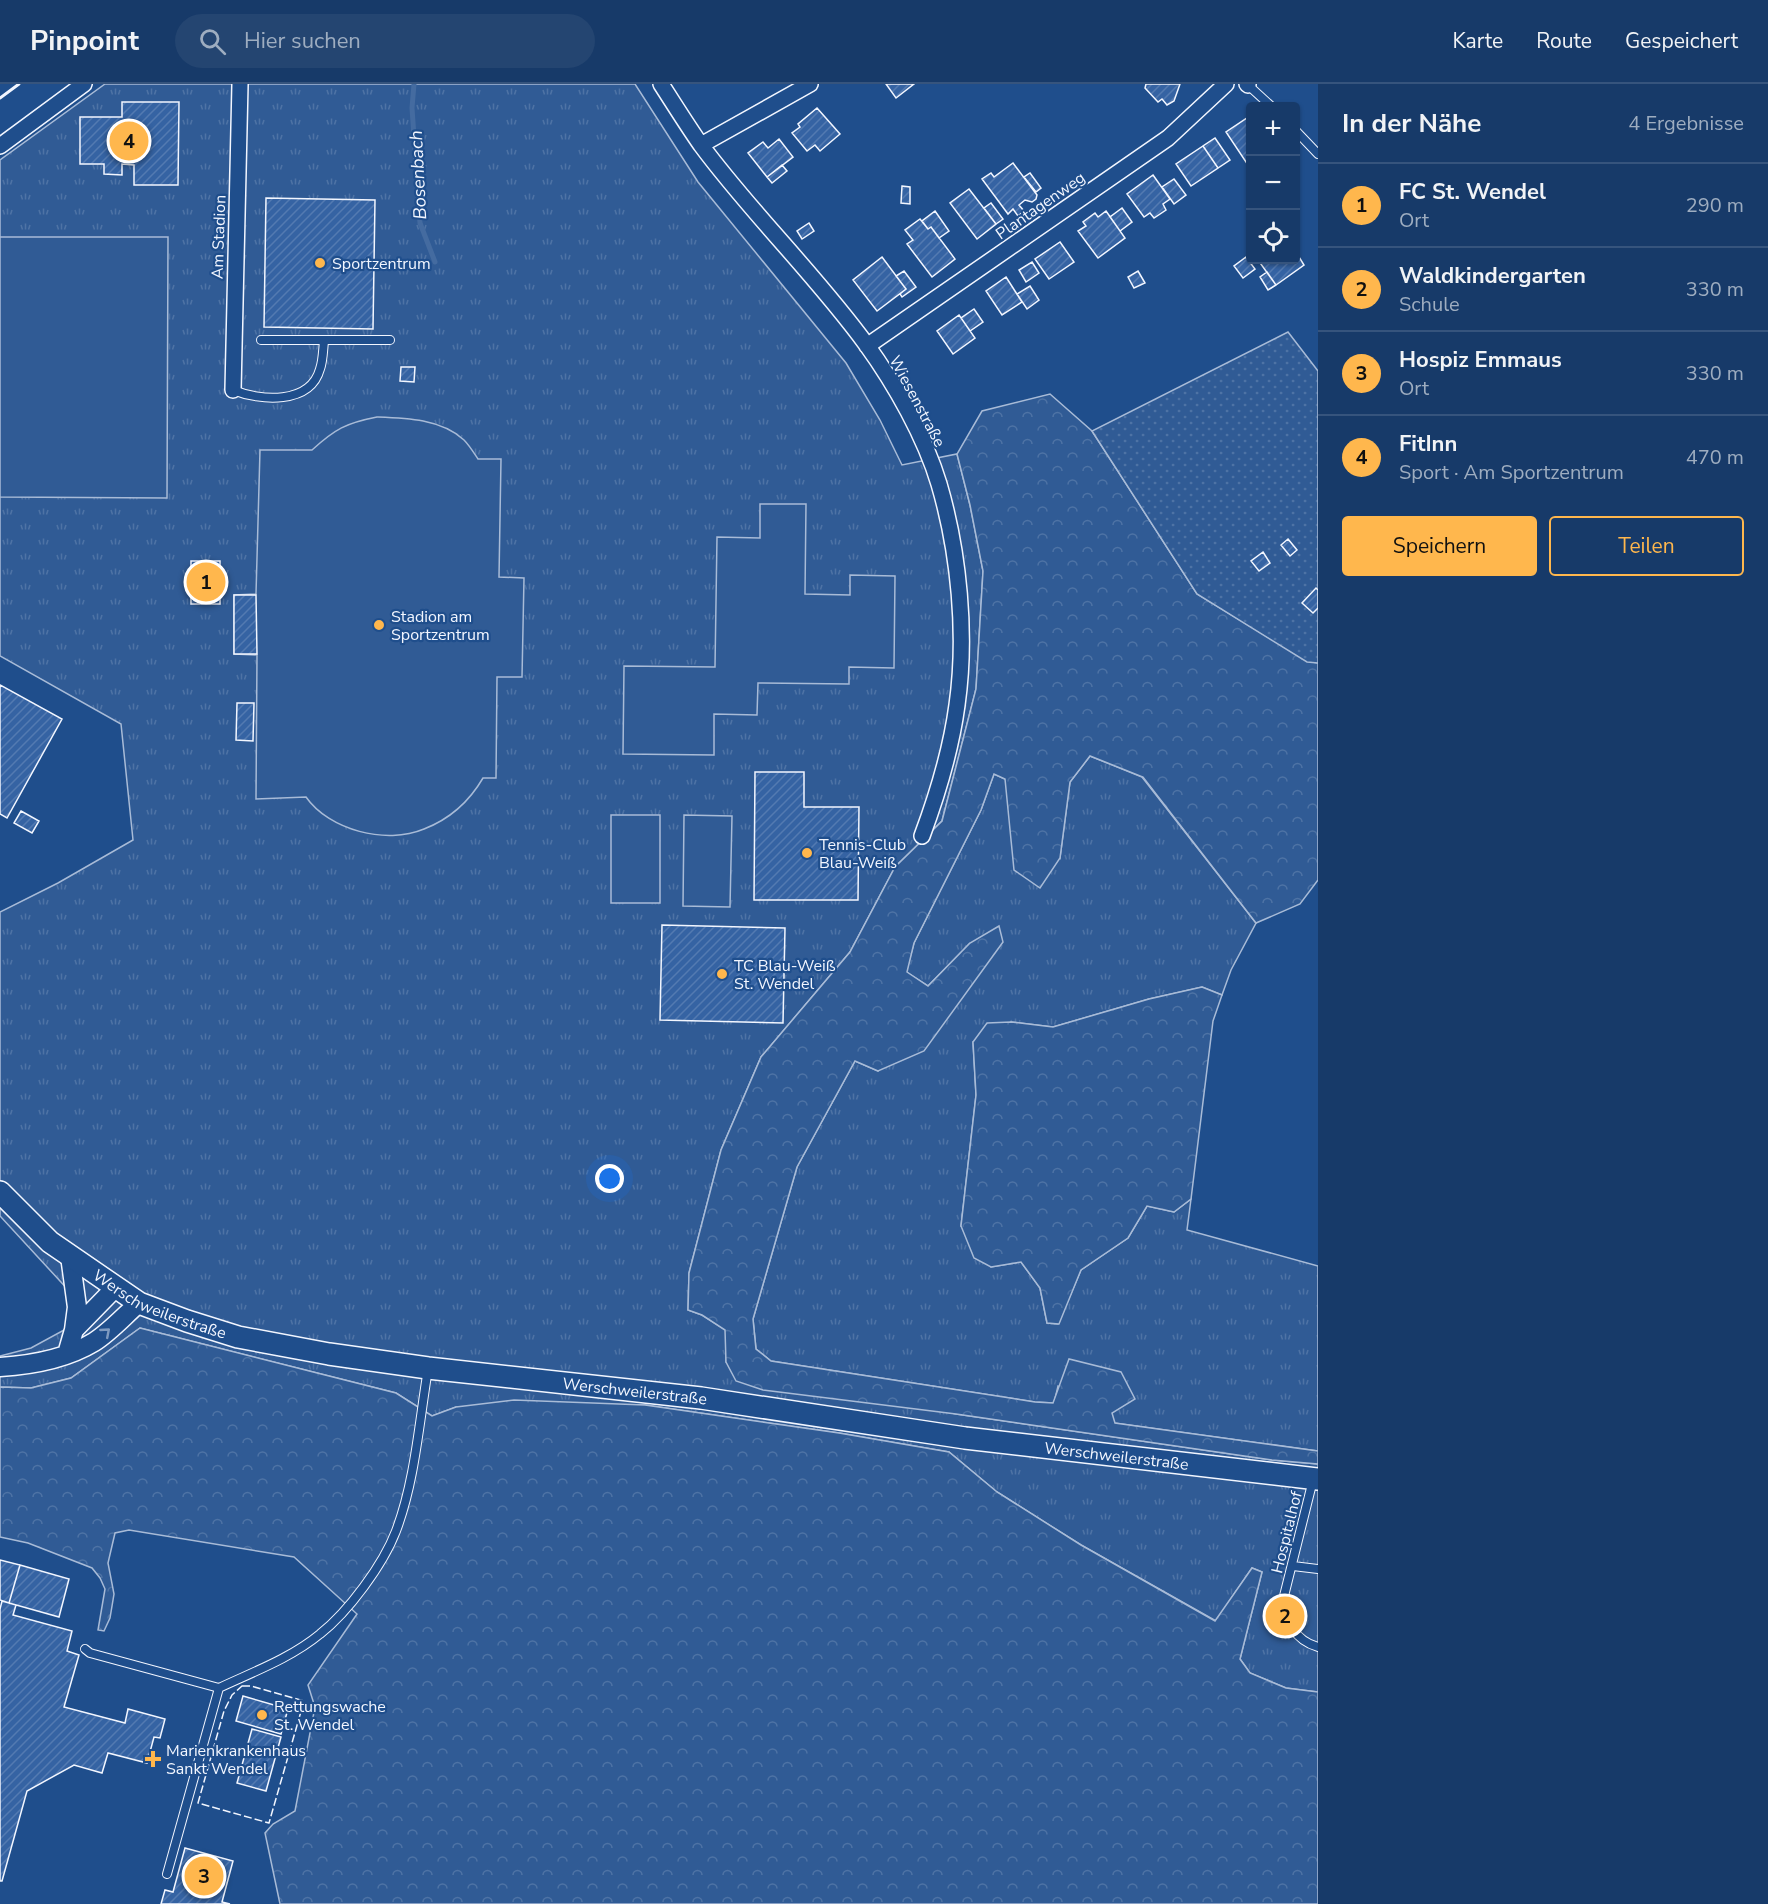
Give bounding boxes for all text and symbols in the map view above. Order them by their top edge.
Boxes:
search box [175,14,595,68]
text: Pinpoint [30,22,139,60]
icon: search [196,25,229,58]
text: Hier suchen [244,26,361,56]
text: Karte [1453,27,1503,55]
text: Route [1536,27,1592,55]
text: Gespeichert [1625,27,1738,55]
map controls [1246,102,1300,264]
button: + [1246,102,1300,156]
text: In der Nähe [1342,106,1481,141]
text: 4 Ergebnisse [1628,110,1744,137]
pin: 4 [110,118,148,164]
water label: Bosenbach [404,130,432,220]
button: − [1246,156,1300,210]
street label: Plantagenweg [991,167,1090,245]
text: FC St. Wendel [1399,177,1546,207]
text: 1 [1356,192,1368,219]
text: 290 m [1686,192,1744,219]
street label: Am Stadion [207,194,231,280]
text: Ort [1399,207,1429,234]
button: locate [1246,210,1300,264]
place label: Sportzentrum [332,253,431,275]
marker: Sportzentrum [313,256,327,270]
text: Waldkindergarten [1399,261,1586,291]
text: 2 [1356,276,1368,303]
text: 330 m [1686,276,1744,303]
text: Schule [1399,291,1460,318]
text: Hospiz Emmaus [1399,345,1562,375]
street label: Wiesenstraße [884,352,951,451]
text: 3 [1356,360,1368,387]
text: 330 m [1686,360,1744,387]
text: Ort [1399,375,1429,402]
text: FitInn [1399,429,1457,459]
text: 4 [1356,444,1368,471]
text: 470 m [1686,444,1744,471]
text: Sport · Am Sportzentrum [1399,459,1624,486]
button: Speichern [1342,516,1537,576]
button: Teilen [1549,516,1744,576]
pin: 1 [186,560,226,604]
place label: Stadion am Sportzentrum [391,606,490,646]
marker: Stadion am Sportzentrum [372,618,386,632]
place label: Tennis-Club Blau-Weiß [819,834,906,874]
marker: Tennis-Club Blau-Weiß [800,846,814,860]
place label: TC Blau-Weiß St. Wendel [734,955,836,995]
marker: TC Blau-Weiß St. Wendel [715,967,729,981]
your location [595,1164,624,1193]
street label: Werschweilerstraße [88,1265,229,1345]
one-way arrow [99,1328,109,1339]
street label: Werschweilerstraße [561,1373,708,1411]
street label: Werschweilerstraße [1043,1437,1190,1476]
street label: Hospitalhof [1266,1488,1308,1576]
pin: 2 [1266,1594,1304,1639]
place label: Rettungswache St. Wendel [274,1696,386,1736]
marker: Rettungswache St. Wendel [255,1708,269,1722]
place label: Marienkrankenhaus Sankt Wendel [166,1740,306,1780]
marker: Marienkrankenhaus Sankt Wendel [144,1750,162,1768]
pin: 3 [184,1854,224,1898]

